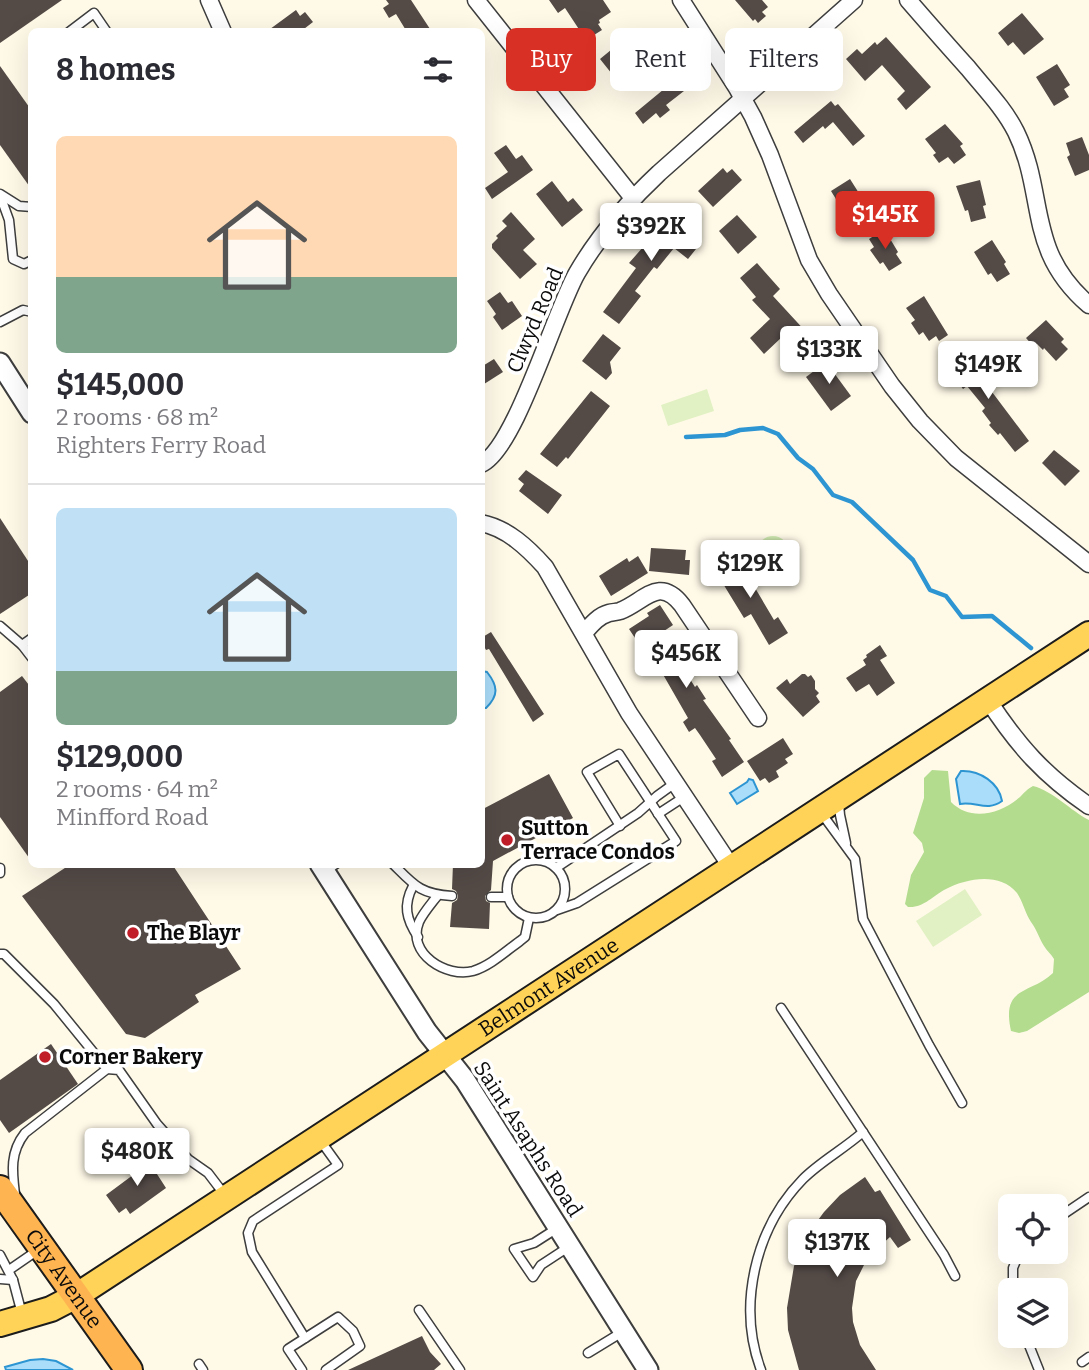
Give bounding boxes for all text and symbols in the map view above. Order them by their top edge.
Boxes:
chip: Buy [506,28,596,91]
chip: Rent [610,28,711,91]
chip: Filters [725,28,843,91]
icon: filters [419,51,457,89]
text: 8 homes [56,52,176,88]
icon: home [194,182,320,308]
pin: $145K [836,191,934,251]
text: $145K [852,200,918,228]
pin: $392K [602,204,700,263]
text: $392K [616,212,686,240]
street label: Clwyd Road [501,263,569,377]
pin: $133K [780,326,878,386]
text: $133K [796,335,862,363]
pin: $149K [939,342,1037,401]
text: $149K [954,350,1022,378]
text: $145,000 [56,367,184,403]
text: 2 rooms · 68 m² [56,403,218,431]
text: Righters Ferry Road [56,431,266,459]
pin: $129K [701,540,799,600]
text: $129K [717,549,783,577]
icon: home [194,554,320,680]
pin: $456K [637,630,735,690]
text: $456K [651,639,721,667]
text: $129,000 [56,739,183,775]
text: 2 rooms · 64 m² [56,775,218,803]
text: Minfford Road [56,803,209,831]
place label: Sutton Terrace Condos [521,815,675,865]
marker: Sutton Terrace Condos [499,832,515,848]
place label: The Blayr [147,920,241,946]
marker: The Blayr [125,925,141,941]
street label: Belmont Avenue [474,932,624,1042]
place label: Corner Bakery [59,1044,203,1070]
marker: Corner Bakery [37,1049,53,1065]
street label: Saint Asaphs Road [468,1056,588,1222]
pin: $480K [88,1128,186,1188]
text: $480K [101,1137,173,1165]
map controls [998,1194,1068,1348]
button: locate [998,1194,1068,1264]
pin: $137K [788,1220,886,1279]
street label: City Avenue [20,1224,108,1333]
text: $137K [804,1228,870,1256]
button: layers [998,1278,1068,1348]

